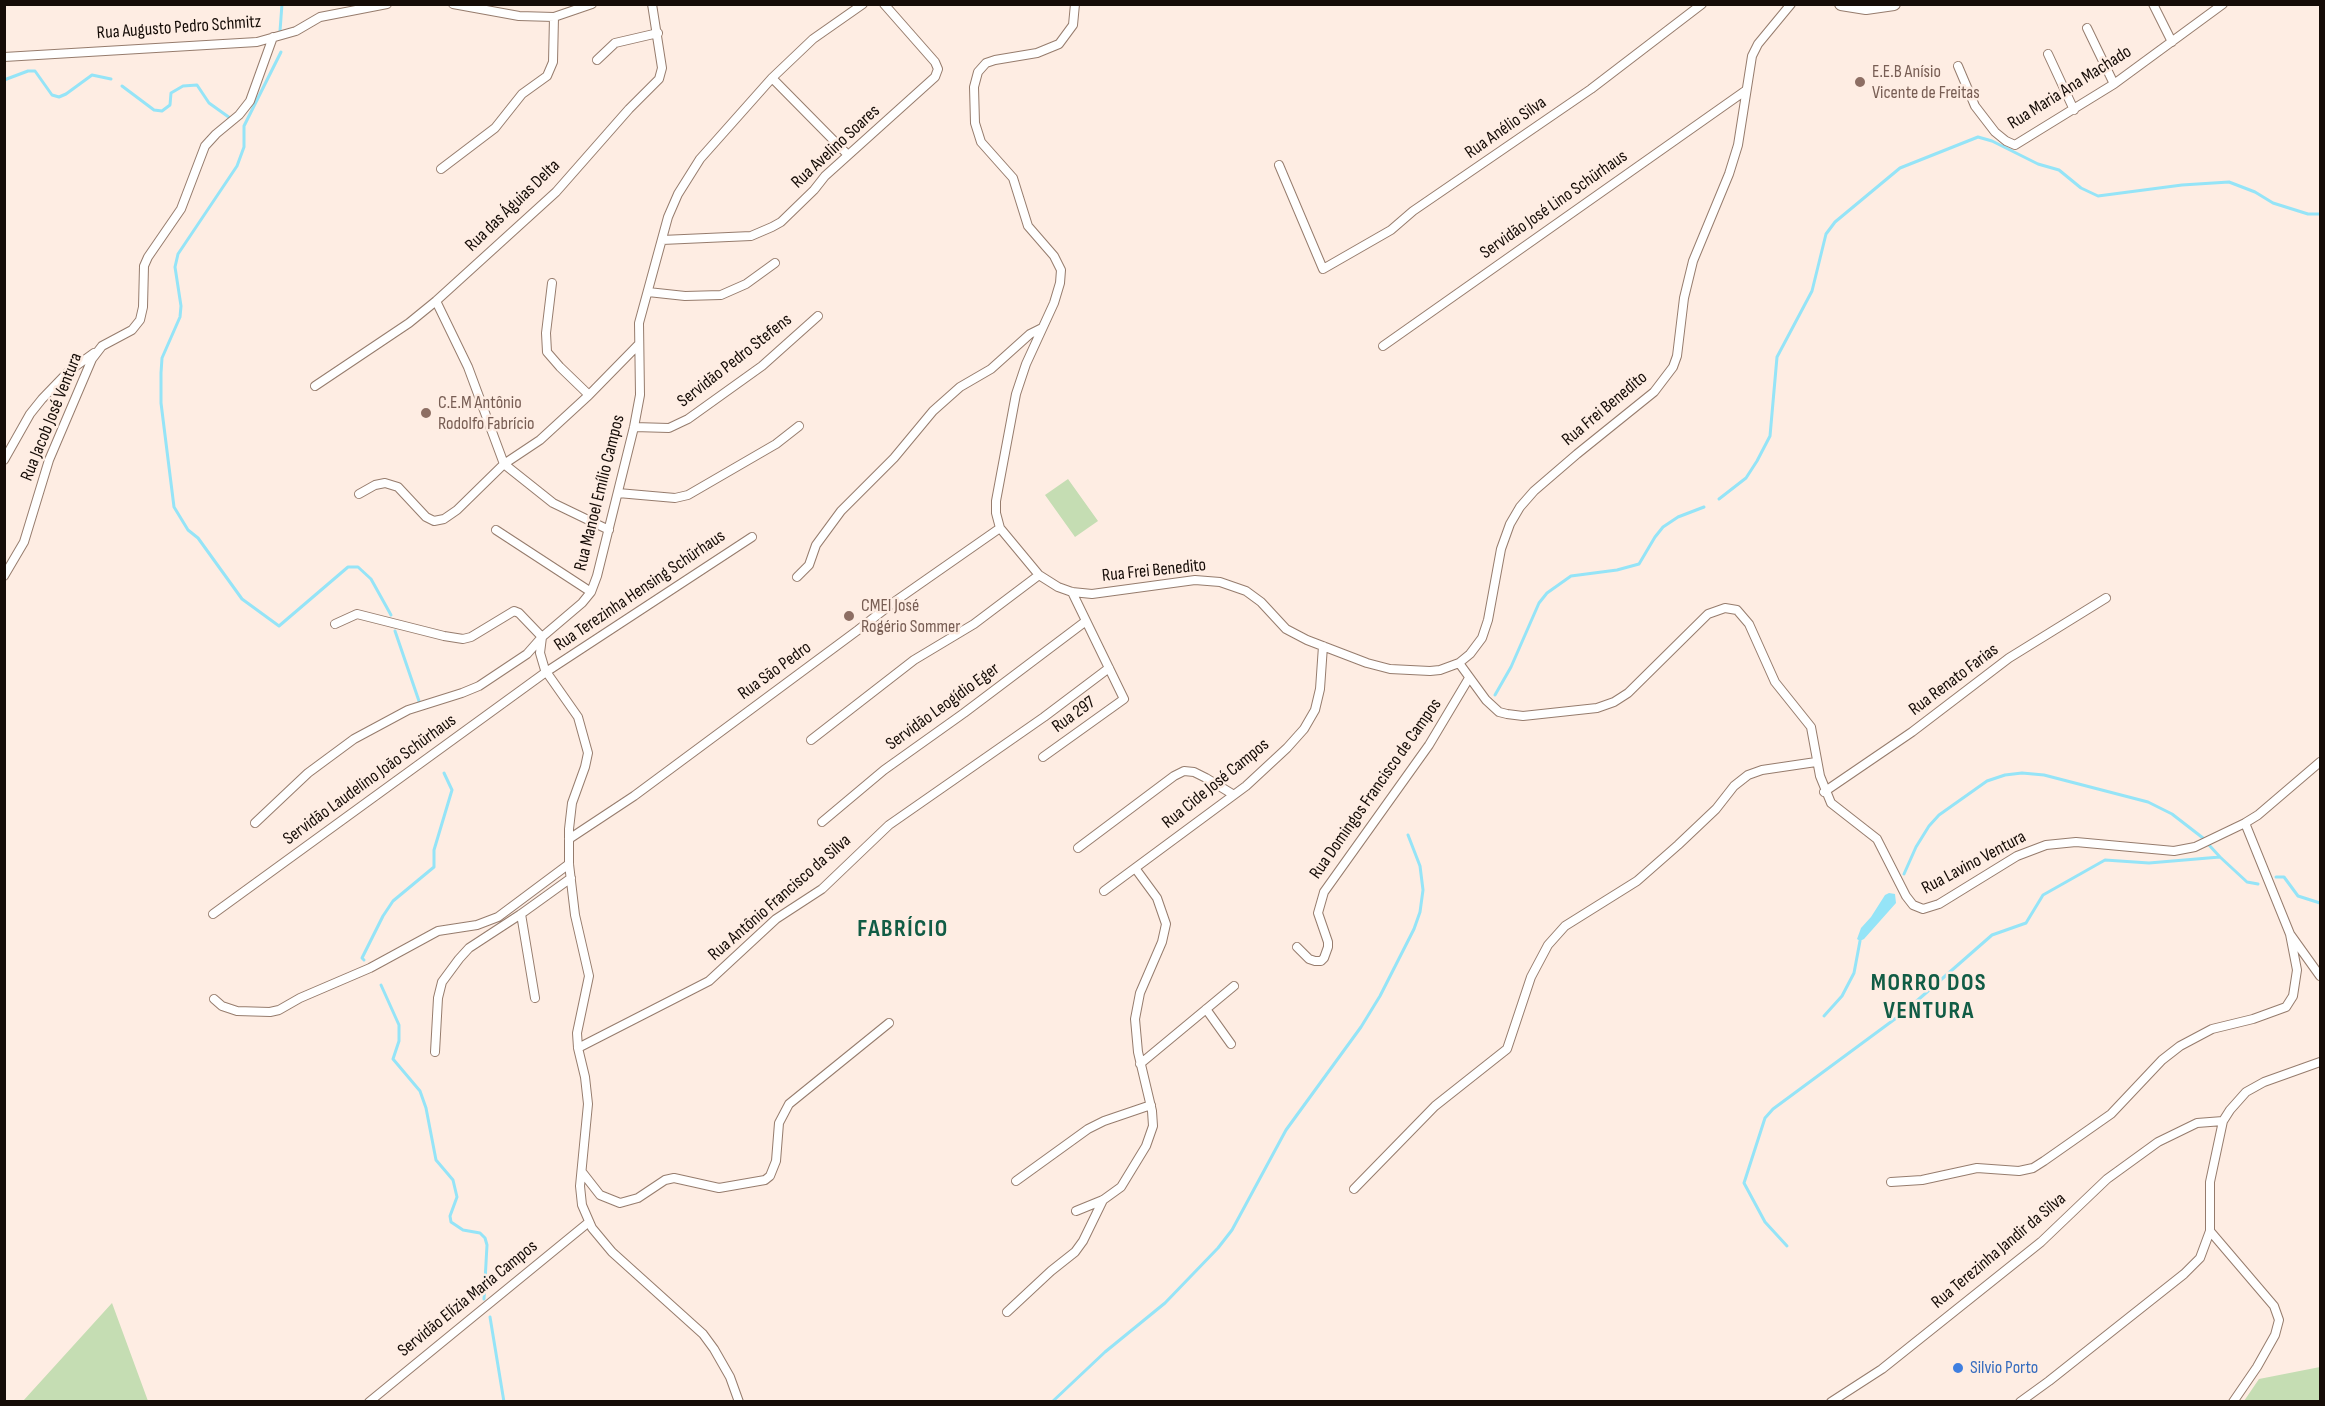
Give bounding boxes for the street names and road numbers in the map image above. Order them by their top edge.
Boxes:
street label: Rua Augusto Pedro Schmitz [96,11,262,45]
street label: Rua Maria Ana Machado [2004,41,2136,135]
street label: Rua Anélio Silva [1461,92,1551,164]
street label: Rua Avelino Soares [787,101,885,193]
street label: Servidão José Lino Schürhaus [1476,146,1632,264]
street label: Rua das Águias Delta [461,155,565,257]
street label: Servidão Pedro Stefens [673,310,797,412]
street label: Rua Jacob José Ventura [16,350,88,484]
street label: Rua Frei Benedito [1558,367,1652,451]
street label: Rua Manoel Emílio Campos [570,413,630,573]
street label: Rua Terezinha Hensing Schürhaus [550,526,730,656]
street label: Rua Frei Benedito [1101,555,1207,587]
street label: Rua São Pedro [734,637,816,705]
street label: Rua Renato Farias [1905,639,2003,721]
street label: Servidão Leogídio Eger [882,659,1004,755]
street label: Rua 297 [1048,692,1100,738]
street label: Rua Domingos Francisco de Campos [1305,695,1447,883]
street label: Servidão Laudelino João Schürhaus [279,710,461,850]
street label: Rua Cide José Campos [1158,734,1274,834]
street label: Rua Lavino Ventura [1918,826,2030,900]
street label: Rua Antônio Francisco da Silva [704,830,856,966]
street label: Rua Terezinha Jandir da Silva [1927,1189,2071,1313]
street label: Servidão Elízia Maria Campos [394,1236,542,1362]

